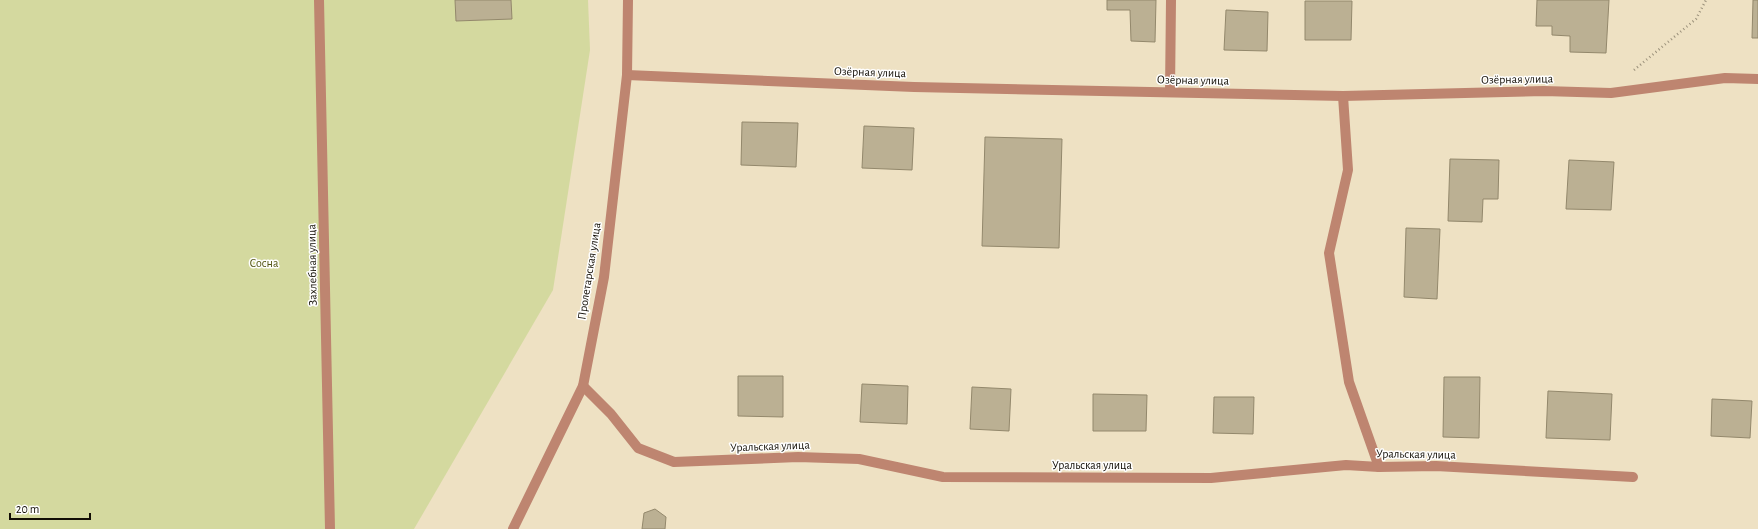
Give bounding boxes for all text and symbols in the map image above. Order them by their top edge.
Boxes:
street label: Озёрная улица [834,65,907,80]
street label: Озёрная улица [1481,72,1554,87]
street label: Озёрная улица [1157,73,1230,88]
street label: Пролетарская улица [575,221,604,321]
street label: Захлебная улица [305,223,320,306]
park label: Сосна [250,257,279,269]
street label: Уральская улица [730,439,811,454]
street label: Уральская улица [1376,447,1457,462]
street label: Уральская улица [1052,459,1132,472]
scale bar [10,495,90,521]
text: 20 m [16,503,39,515]

